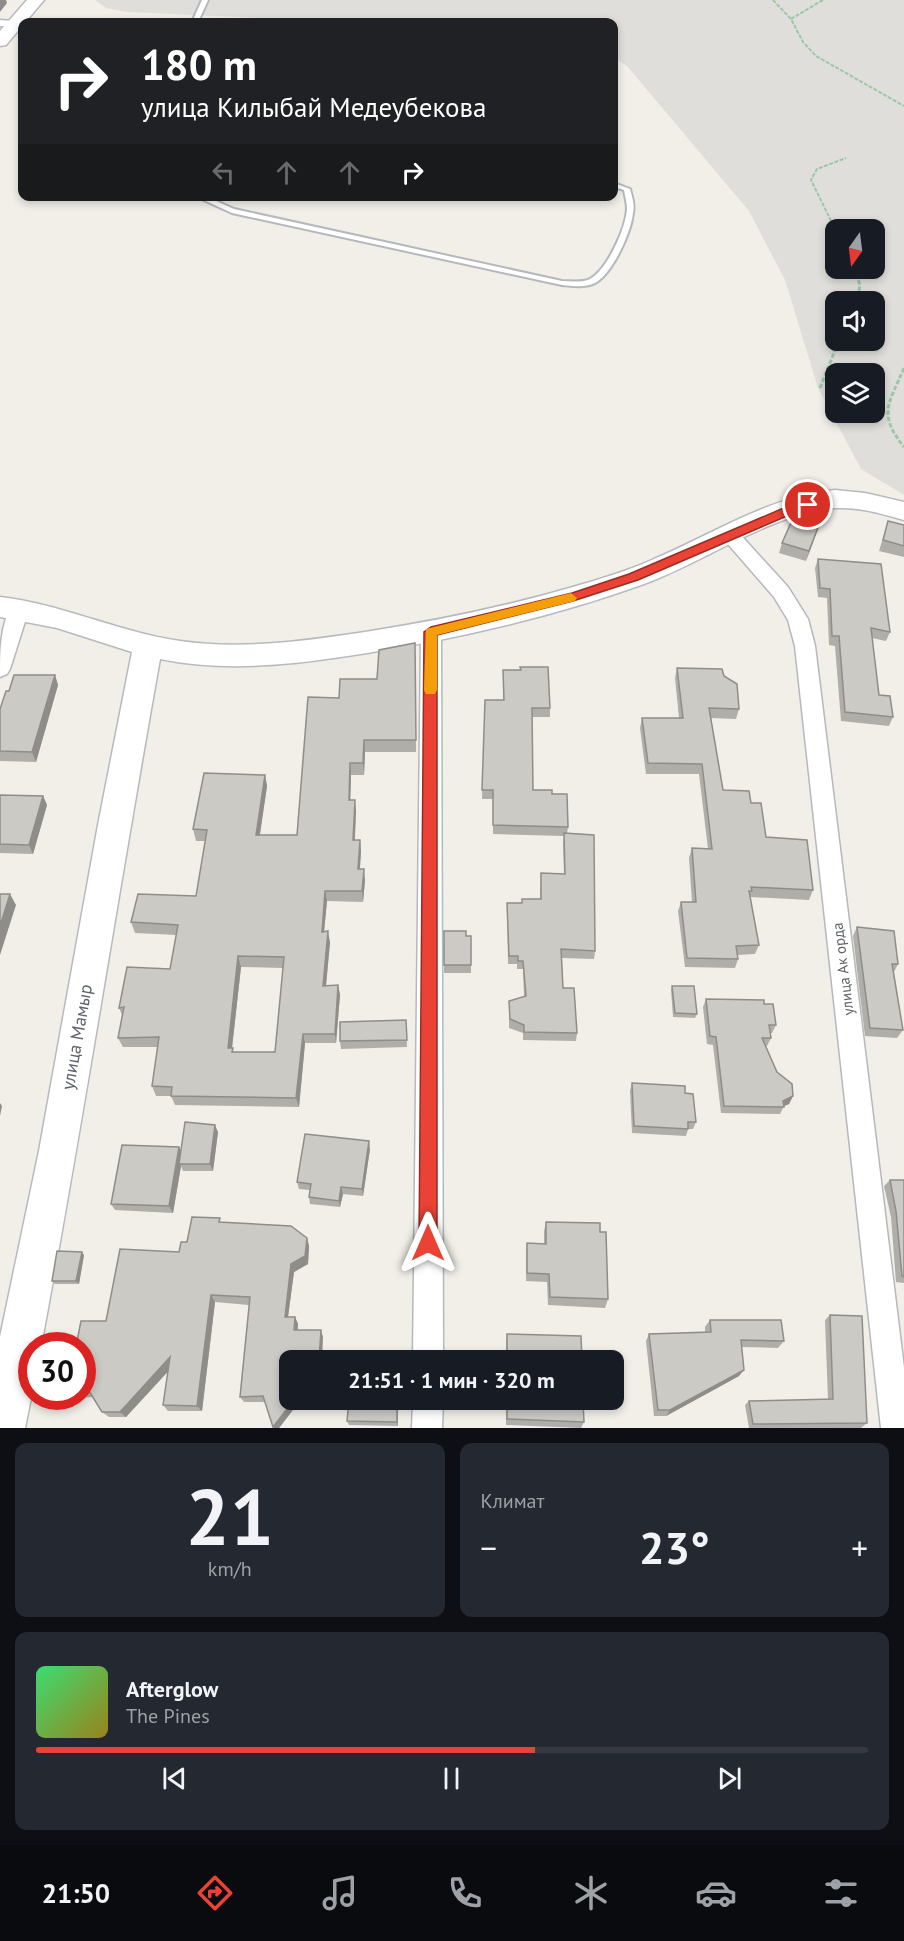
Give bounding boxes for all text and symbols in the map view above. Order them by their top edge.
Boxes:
text: 180 m [141,37,257,92]
icon: right [42,42,120,120]
text: улица Килыбай Медеубекова [141,90,486,124]
icon: left [207,156,240,189]
icon: ahead [270,156,303,189]
icon: ahead [333,156,366,189]
icon: right [396,156,429,189]
north arrow [825,219,885,279]
map controls [825,219,885,423]
button: sound [825,291,885,351]
button: layers [825,363,885,423]
pin [782,479,833,530]
icon: arrive [791,488,824,521]
street label: улица Ак орда [827,922,858,1017]
street label: улица Мамыр [56,982,97,1092]
position arrow [396,1211,460,1275]
speed limit sign: 30 [18,1332,96,1410]
text: 21:51 · 1 мин · 320 m [348,1366,555,1394]
text: 21 [186,1466,274,1567]
text: Климат [481,1488,544,1514]
text: 23° [639,1518,710,1576]
text: − [481,1526,497,1569]
text: + [851,1526,868,1569]
text: km/h [208,1556,252,1582]
text: Afterglow [126,1675,218,1703]
text: The Pines [126,1703,210,1729]
icon: previous [158,1762,191,1795]
icon: pause [435,1762,468,1795]
icon: next [713,1762,746,1795]
icon: directions [194,1872,236,1914]
icon: music [319,1872,361,1914]
icon: phone [444,1872,486,1914]
icon: climate [570,1872,612,1914]
icon: car [695,1872,737,1914]
icon: filters [820,1872,862,1914]
text: 21:50 [42,1876,110,1910]

